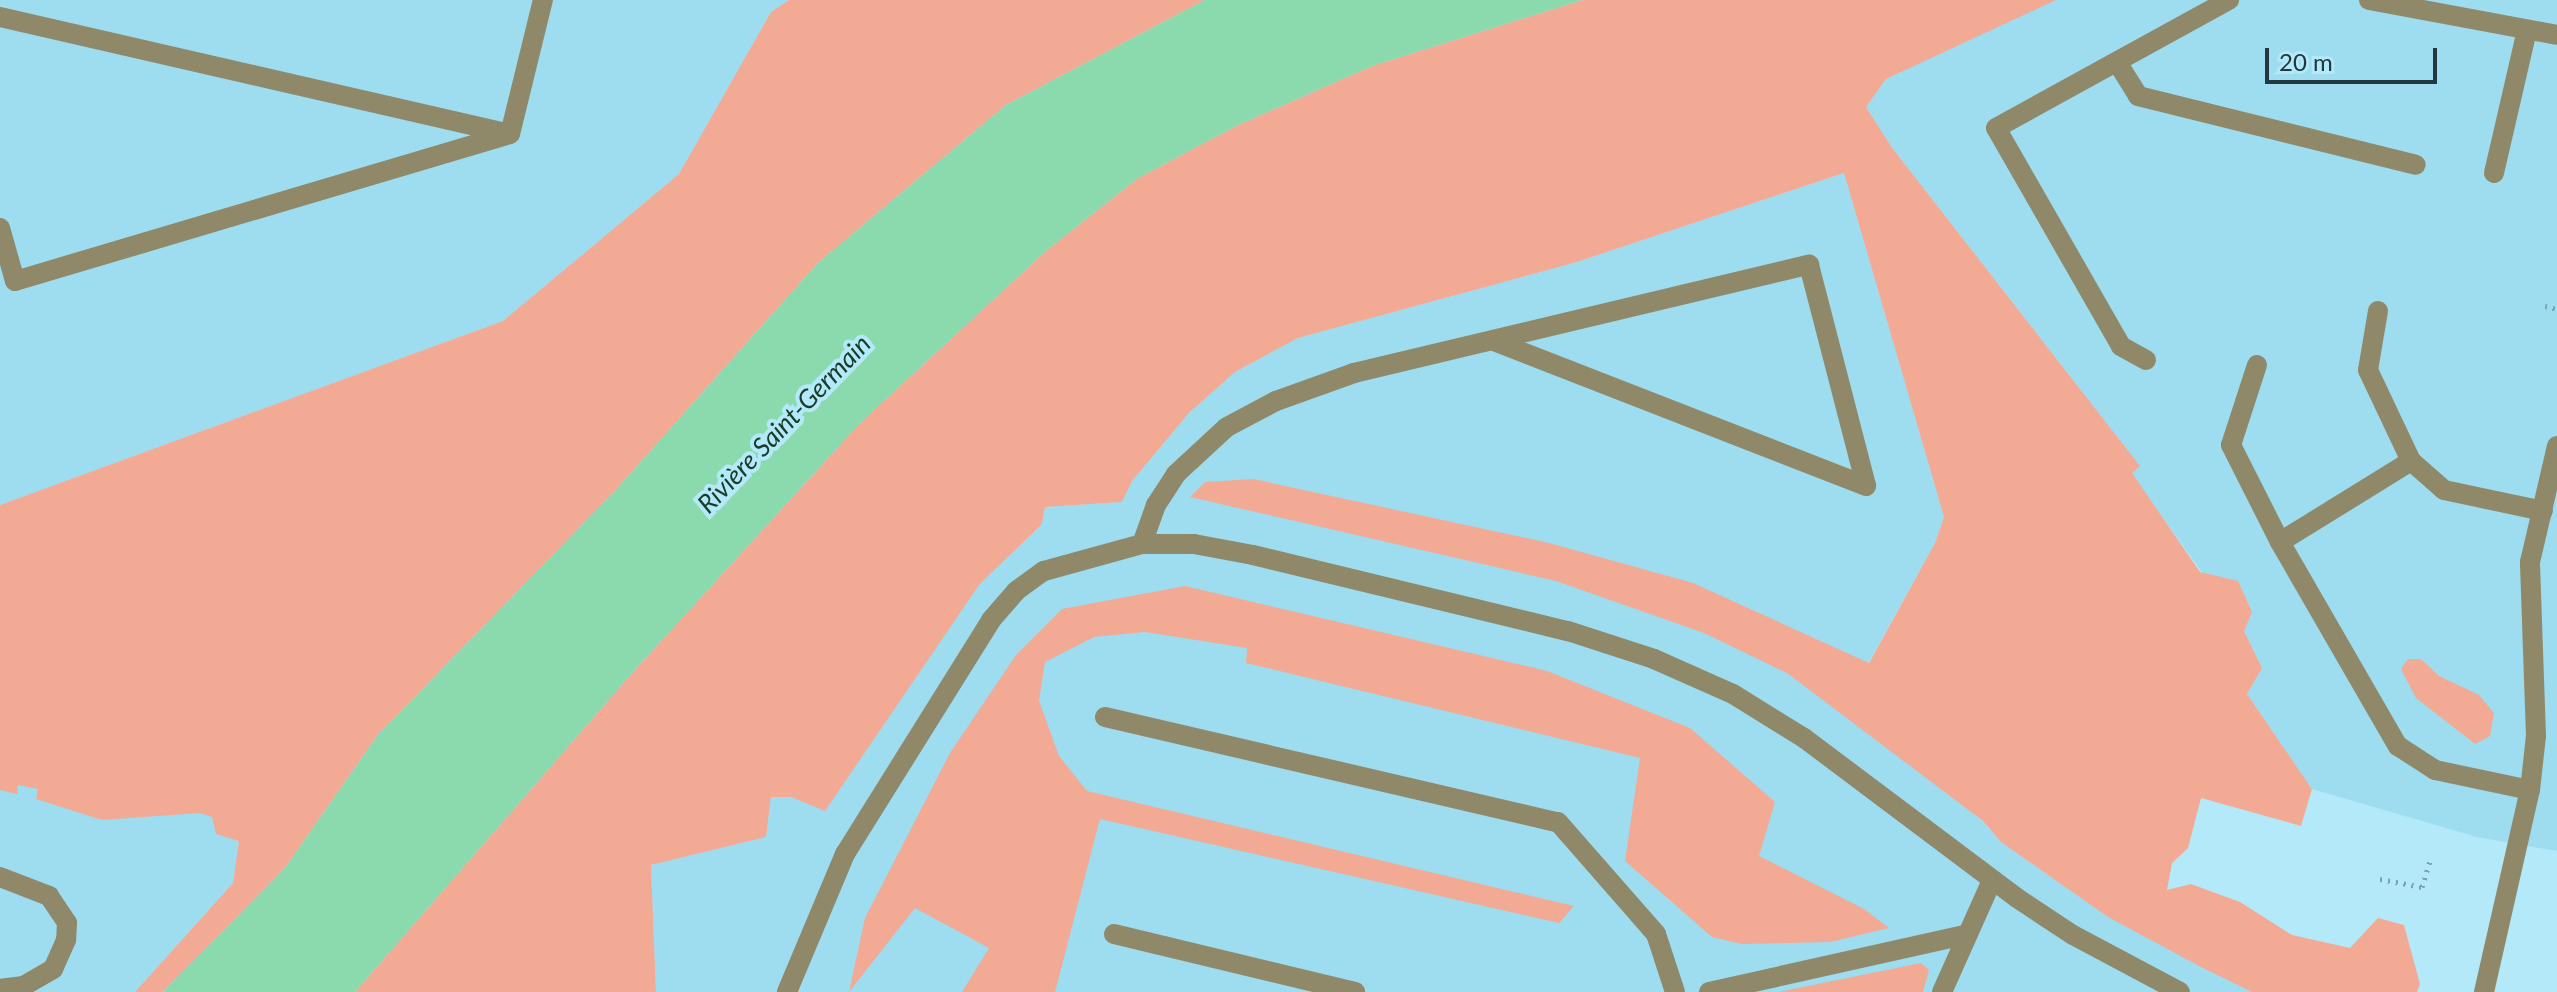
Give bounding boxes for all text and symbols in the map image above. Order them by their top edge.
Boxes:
scale bar [2269,32,2441,82]
text: 20 m [2279,47,2333,76]
water label: Rivière Saint-Germain [691,329,877,519]

